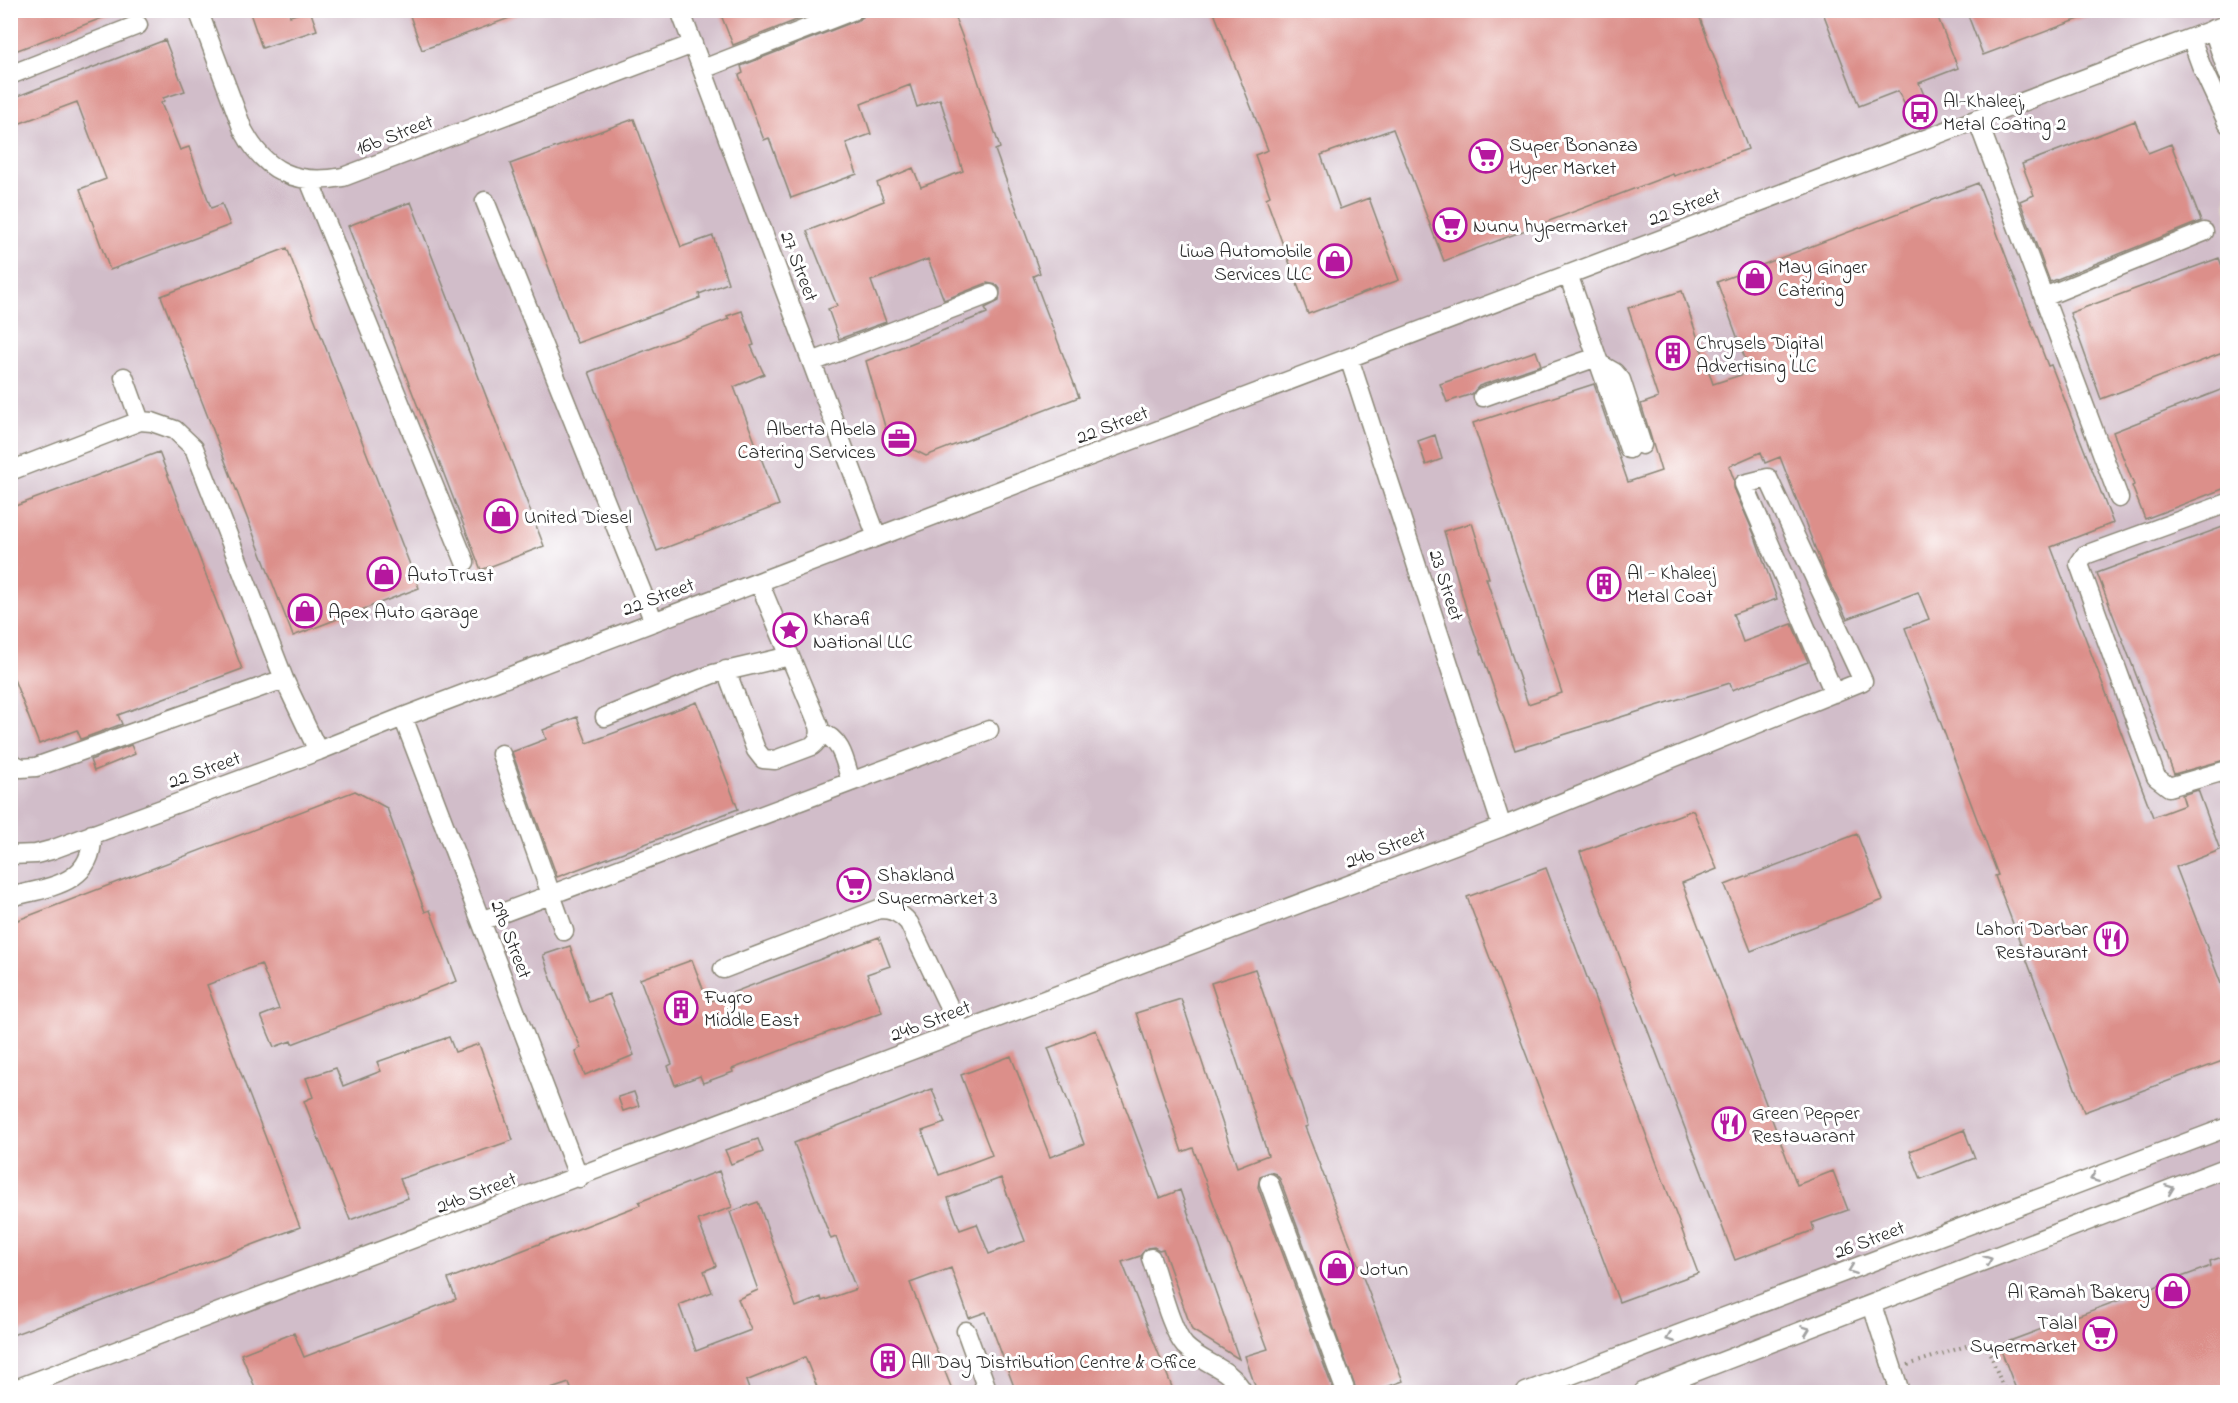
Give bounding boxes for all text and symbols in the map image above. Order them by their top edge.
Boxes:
place label: Al-Khaleej, Metal Coating 2 [1943,88,2066,141]
bus stop icon: Al-Khaleej, Metal Coating 2 [1902,94,1938,130]
street label: 16b Street [352,108,438,164]
place label: Super Bonanza Hyper Market [1509,132,1638,184]
supermarket icon: Super Bonanza Hyper Market [1468,138,1504,174]
street label: 22 Street [1645,181,1725,235]
supermarket icon: Nunu hypermarket [1432,207,1468,243]
place label: Nunu hypermarket [1473,213,1628,242]
street label: 27 Street [771,227,824,307]
place label: Liwa Automobile Services LLC [1179,238,1312,290]
shop icon: Liwa Automobile Services LLC [1317,243,1353,279]
place label: May Ginger Catering [1778,254,1868,307]
shop icon: May Ginger Catering [1737,260,1773,296]
place label: Chrysels Digital Advertising LLC [1696,330,1823,383]
building icon: Chrysels Digital Advertising LLC [1655,335,1691,371]
street label: 22 Street [1073,399,1153,453]
place label: Alberta Abela Catering Services [738,416,876,469]
office icon: Alberta Abela Catering Services [881,421,917,457]
shop icon: United Diesel [483,498,519,534]
place label: United Diesel [524,504,632,533]
street label: 23 Street [1419,546,1470,626]
shop icon: AutoTrust [366,556,402,592]
place label: Al - Khaleej Metal Coat [1627,560,1716,612]
place label: AutoTrust [407,562,494,591]
building icon: Al - Khaleej Metal Coat [1586,566,1622,602]
street label: 22 Street [619,571,699,625]
shop icon: Apex Auto Garage [287,593,323,629]
place label: Apex Auto Garage [328,599,478,629]
place label: Kharafi National LLC [813,606,913,658]
place icon: Kharafi National LLC [772,612,808,648]
street label: 22 Street [165,745,245,798]
street label: 24b Street [1341,821,1431,878]
place label: Shakland Supermarket 3 [877,862,997,914]
supermarket icon: Shakland Supermarket 3 [836,867,872,903]
street label: 29b Street [481,896,538,984]
place label: Lahori Darbar Restaurant [1976,916,2089,968]
restaurant icon: Lahori Darbar Restaurant [2093,921,2129,957]
place label: Fugro Middle East [703,984,800,1036]
building icon: Fugro Middle East [663,990,699,1026]
street label: 24b Street [886,994,976,1051]
place label: Green Pepper Restauarant [1752,1100,1861,1152]
restaurant icon: Green Pepper Restauarant [1711,1106,1747,1142]
street label: 24b Street [432,1166,522,1223]
one-way arrow [2089,1171,2100,1183]
one-way arrow [2163,1184,2174,1196]
street label: 26 Street [1830,1214,1910,1268]
shop icon: Jotun [1319,1250,1355,1286]
one-way arrow [1982,1255,1993,1267]
place label: Jotun [1360,1256,1408,1285]
one-way arrow [1847,1262,1858,1275]
shop icon: Al Ramah Bakery [2155,1273,2191,1309]
place label: Al Ramah Bakery [2007,1279,2150,1308]
place label: Talal Supermarket [1970,1310,2077,1362]
supermarket icon: Talal Supermarket [2082,1316,2118,1352]
one-way arrow [1800,1325,1811,1338]
one-way arrow [1665,1331,1675,1344]
building icon: All Day Distribution Centre & Office [870,1343,906,1379]
place label: All Day Distribution Centre & Office [911,1349,1196,1378]

